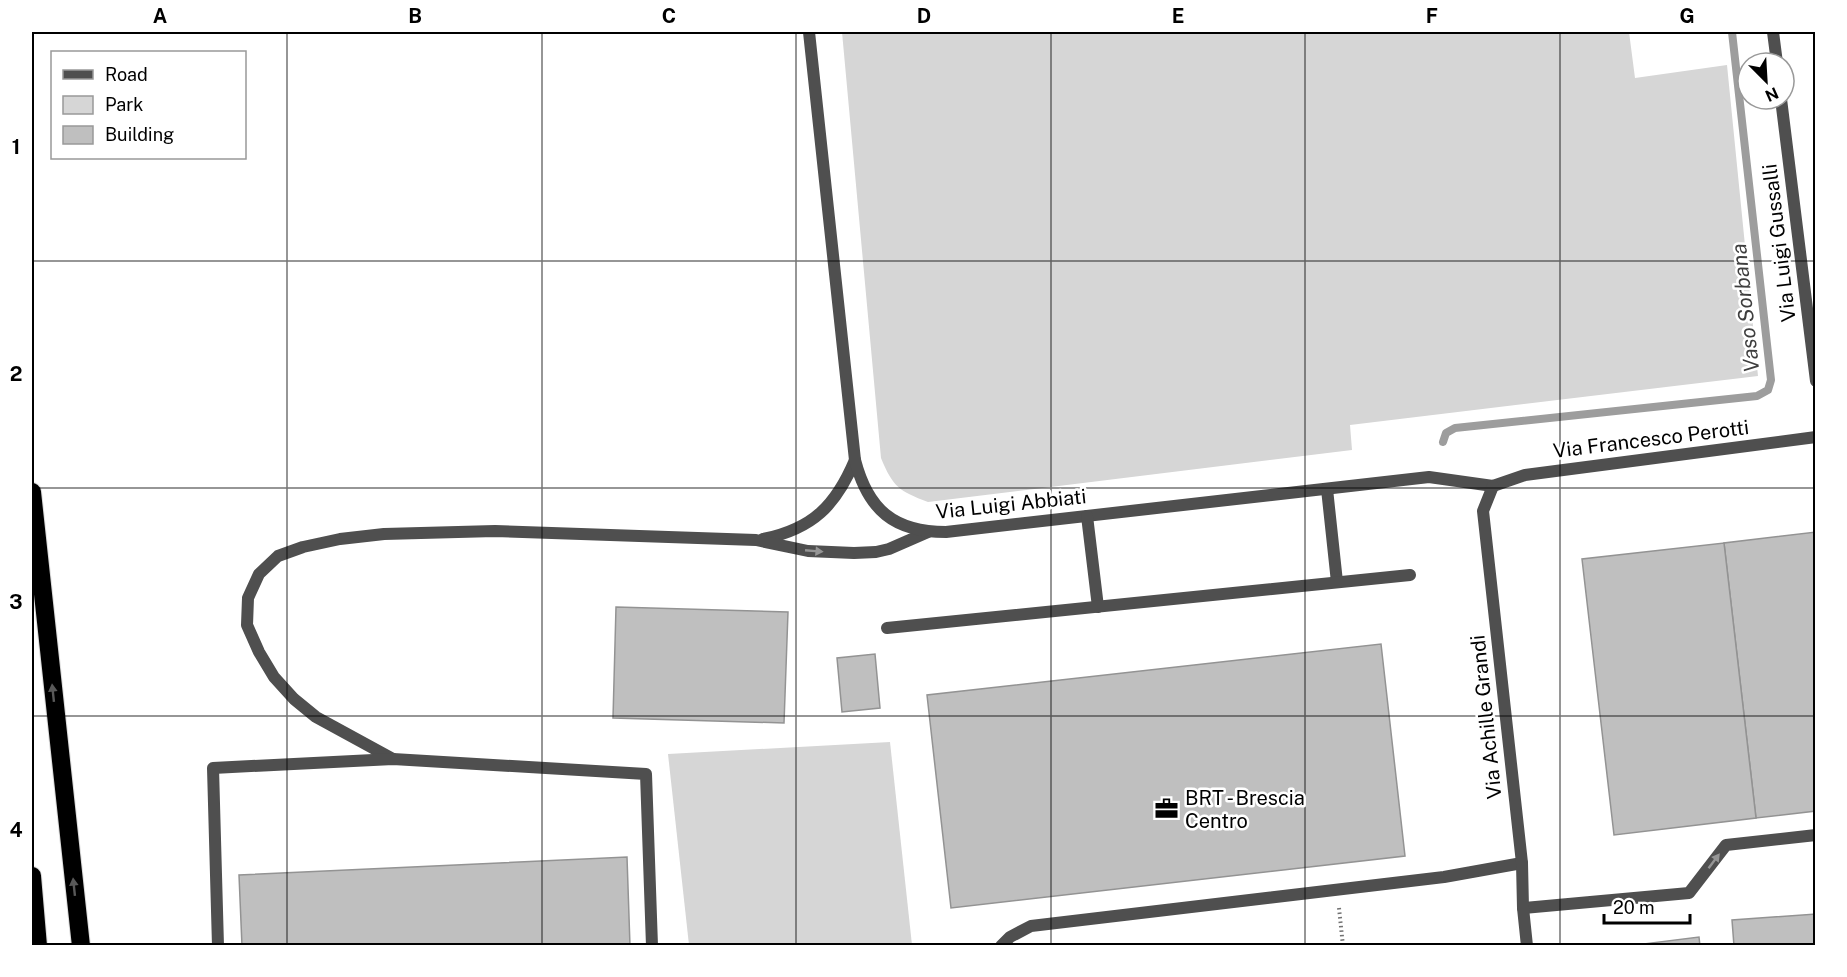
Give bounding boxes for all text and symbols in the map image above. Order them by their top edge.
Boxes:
text: A [153,4,167,28]
text: B [408,4,422,28]
text: C [662,4,676,28]
text: D [917,4,931,28]
text: E [1172,4,1184,28]
text: F [1426,4,1438,28]
text: G [1679,4,1695,28]
legend [51,51,246,159]
north arrow [1736,51,1796,111]
text: Road [105,64,148,85]
text: N [1762,83,1781,105]
text: Park [105,94,143,115]
text: Building [105,124,174,145]
text: 1 [12,135,20,159]
street label: Via Luigi Gussalli [1757,163,1801,323]
water label: Vaso Sorbana [1726,242,1764,374]
text: 2 [10,362,22,386]
street label: Via Francesco Perotti [1552,415,1750,463]
street label: Via Luigi Abbiati [935,484,1087,524]
one-way arrow [804,546,823,555]
text: 3 [9,590,23,614]
street label: Via Achille Grandi [1465,634,1507,800]
one-way arrow [48,684,58,703]
place label: BRT - Brescia Centro [1185,786,1305,833]
office icon: BRT - Brescia Centro [1154,796,1180,822]
text: 4 [9,818,23,842]
one-way arrow [1707,853,1719,868]
one-way arrow [69,878,79,897]
scale bar [1604,887,1690,925]
text: 20 m [1613,897,1655,918]

